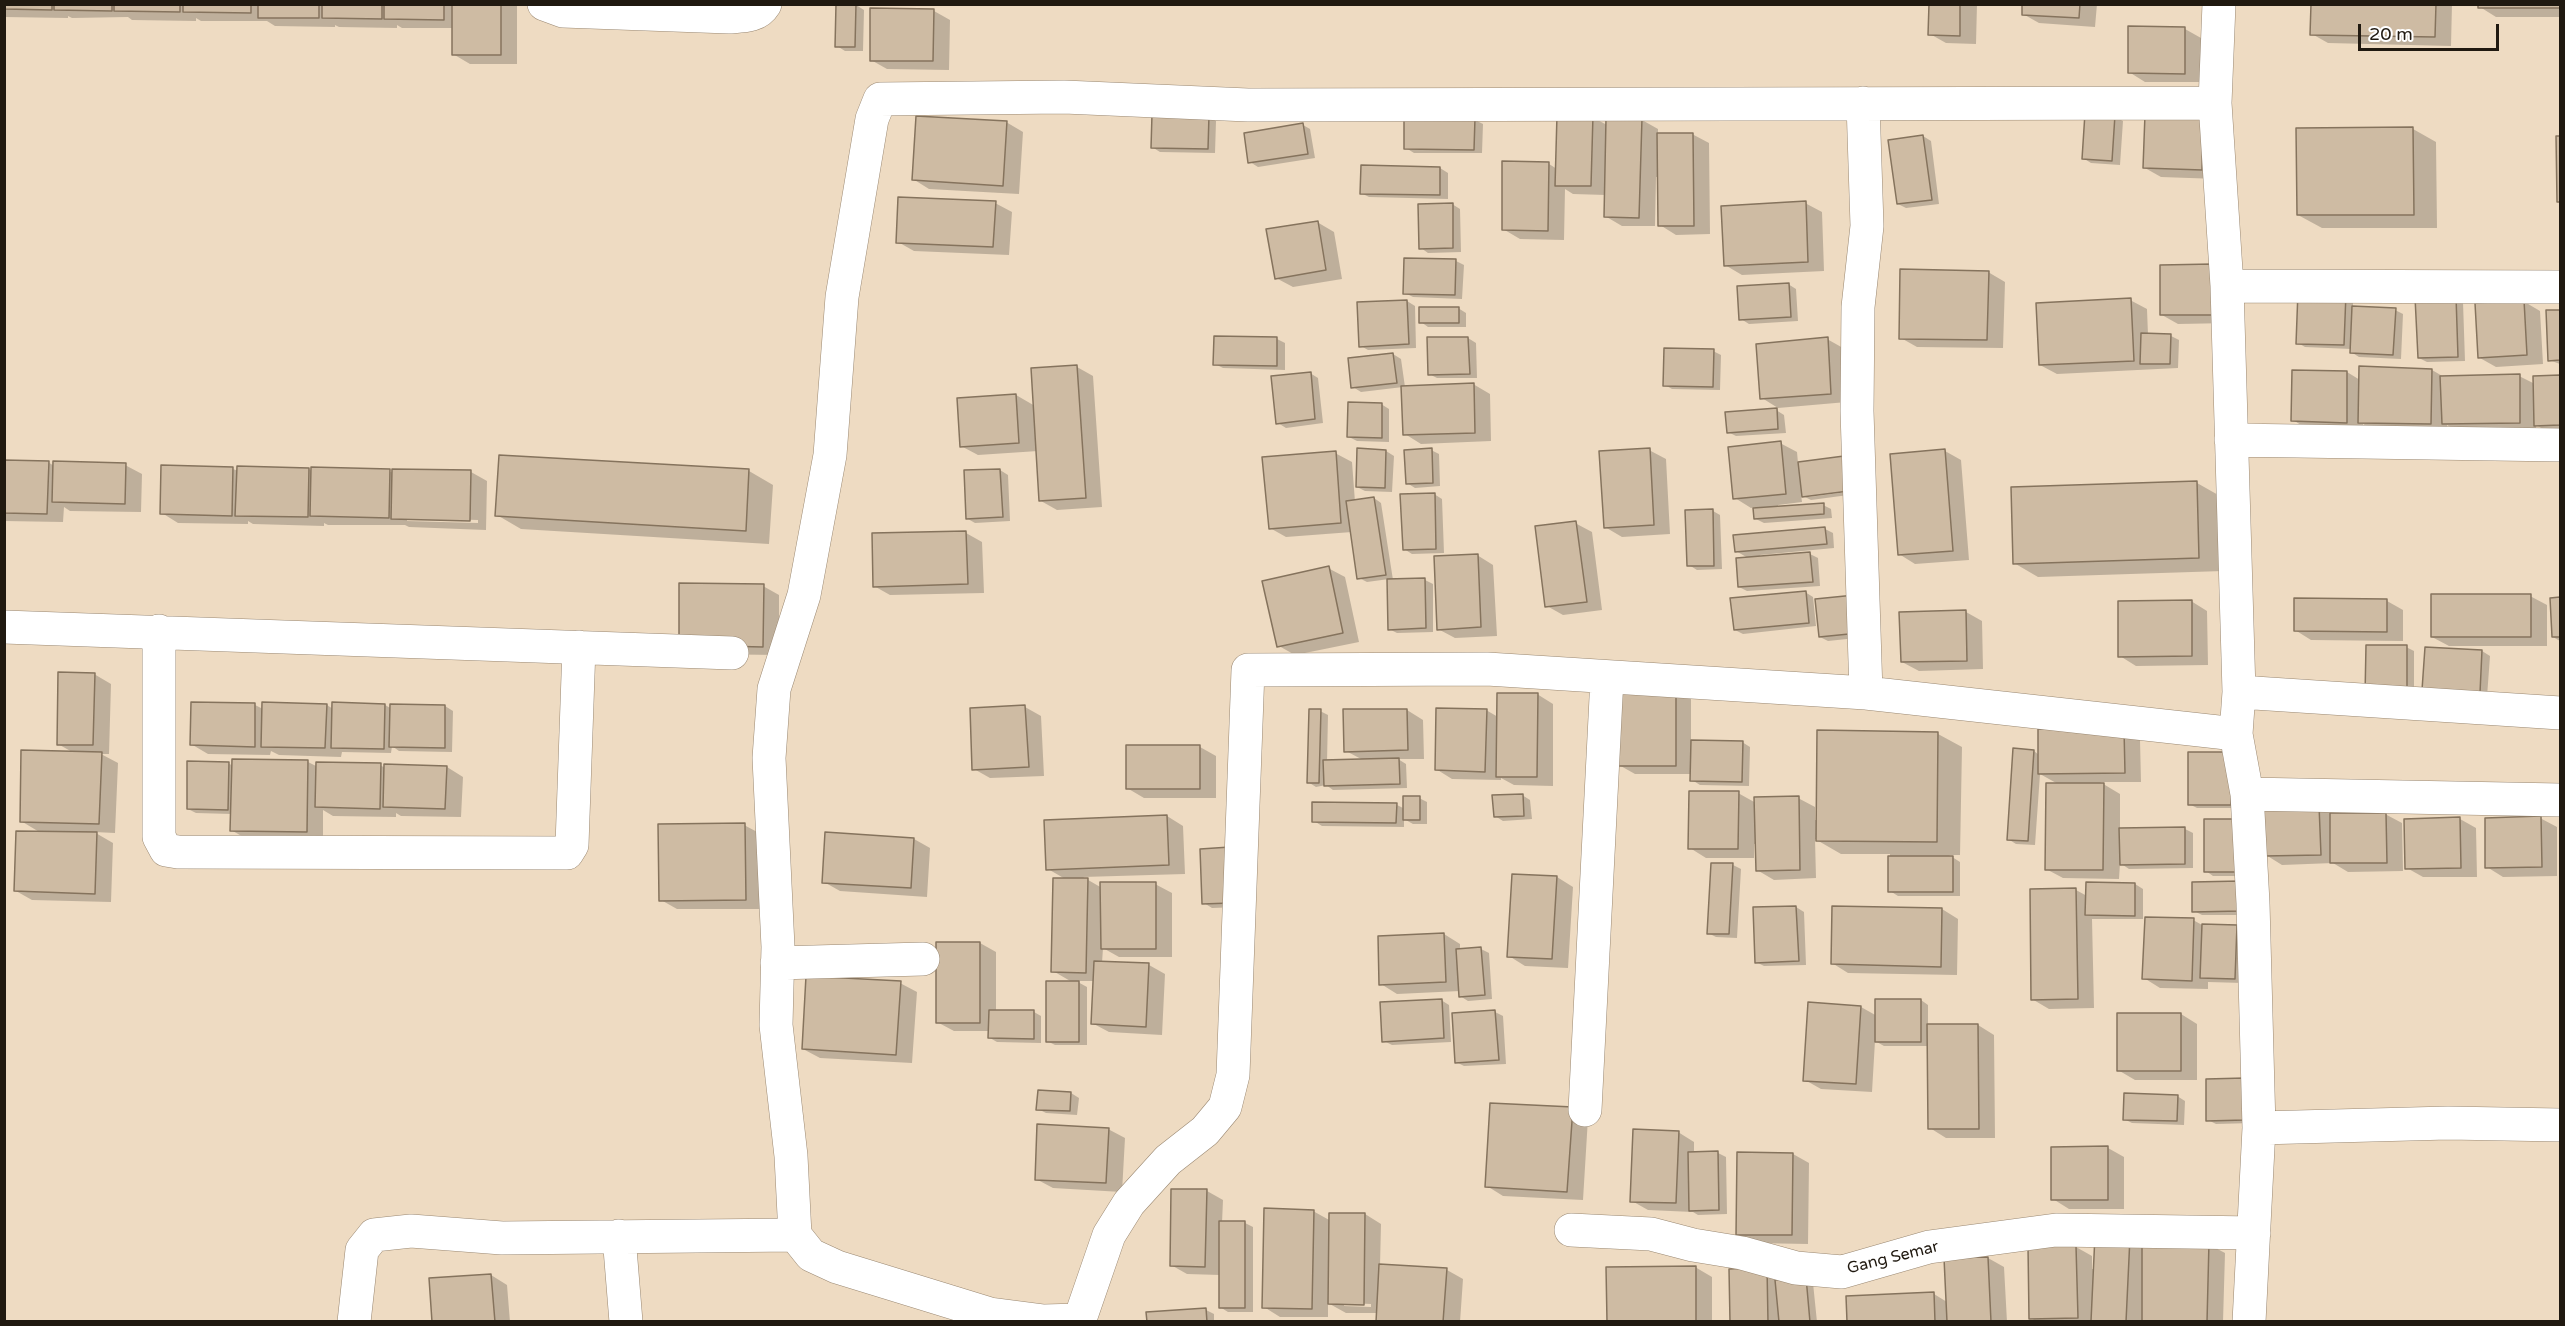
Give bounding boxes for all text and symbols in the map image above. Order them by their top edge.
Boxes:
scale bar [2361,12,2502,50]
text: 20 m [2369,23,2413,45]
street label: Gang Semar [1845,1237,1941,1279]

